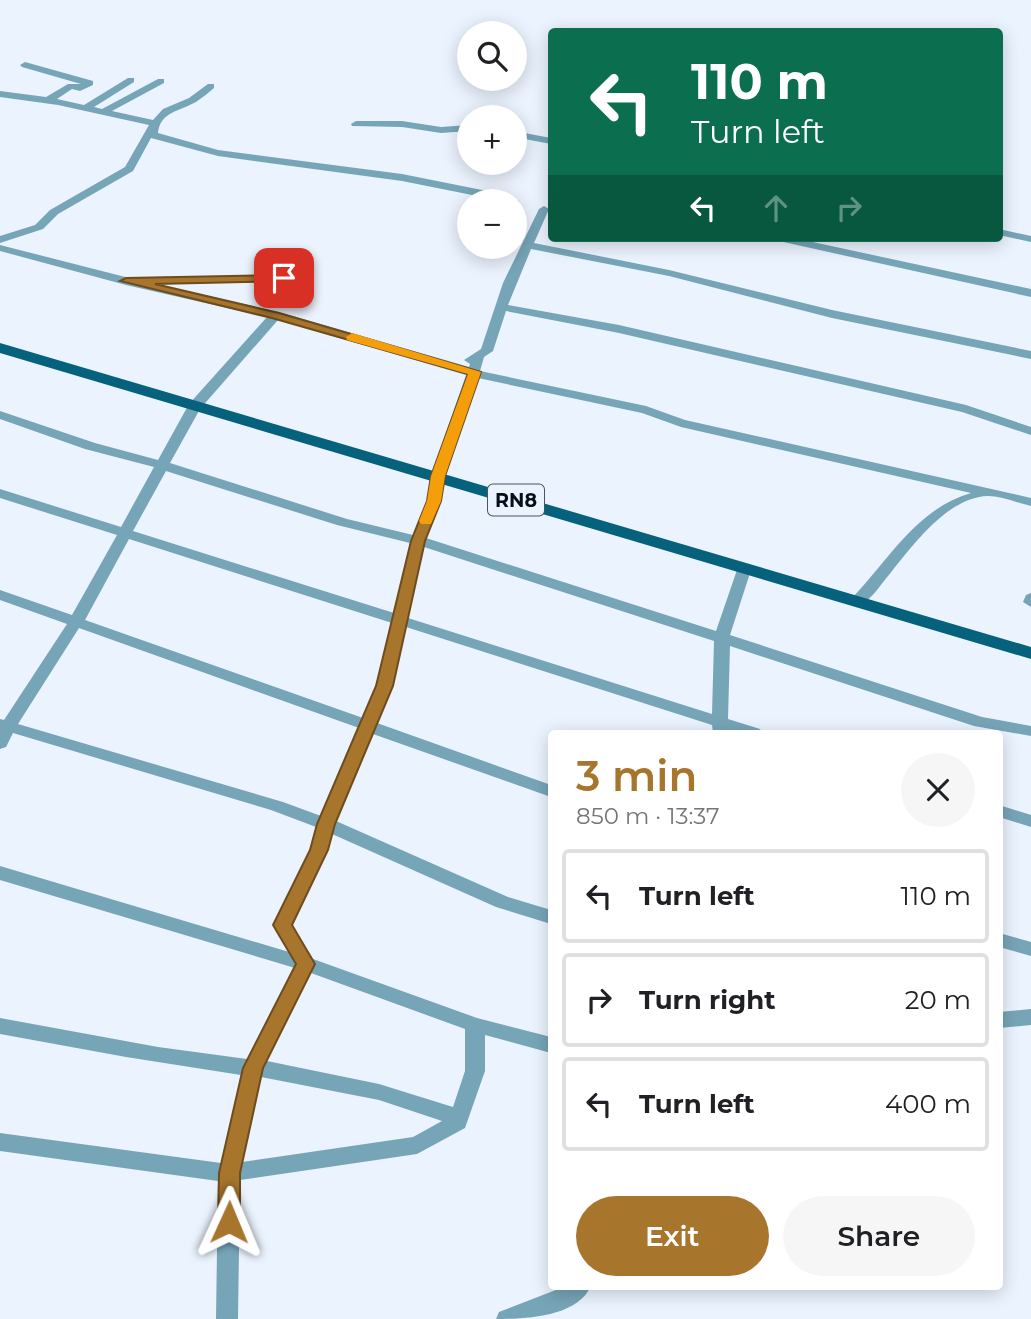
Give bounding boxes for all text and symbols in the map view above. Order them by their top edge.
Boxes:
map controls [457,21,527,259]
button: search [457,21,527,91]
text: 110 m [691,52,828,111]
icon: left [576,56,667,147]
button: + [457,105,527,175]
text: Turn left [691,112,825,151]
button: − [457,189,527,259]
icon: left [684,189,722,227]
icon: ahead [757,189,795,227]
icon: right [830,189,868,227]
pin [254,248,314,308]
icon: arrive [265,259,303,297]
road number: RN8 [488,485,544,516]
text: 3 min [576,750,697,802]
button: close [901,753,975,827]
text: 850 m · 13:37 [576,802,720,830]
icon: left [580,877,618,915]
text: Turn left [639,880,755,912]
text: 110 m [901,880,971,912]
icon: right [580,981,618,1019]
text: Turn right [639,984,775,1016]
text: 20 m [905,984,971,1016]
icon: left [580,1085,618,1123]
text: Turn left [639,1088,755,1120]
text: 400 m [885,1088,971,1120]
position arrow [192,1185,266,1259]
button: Exit [576,1196,769,1276]
button: Share [783,1196,975,1276]

